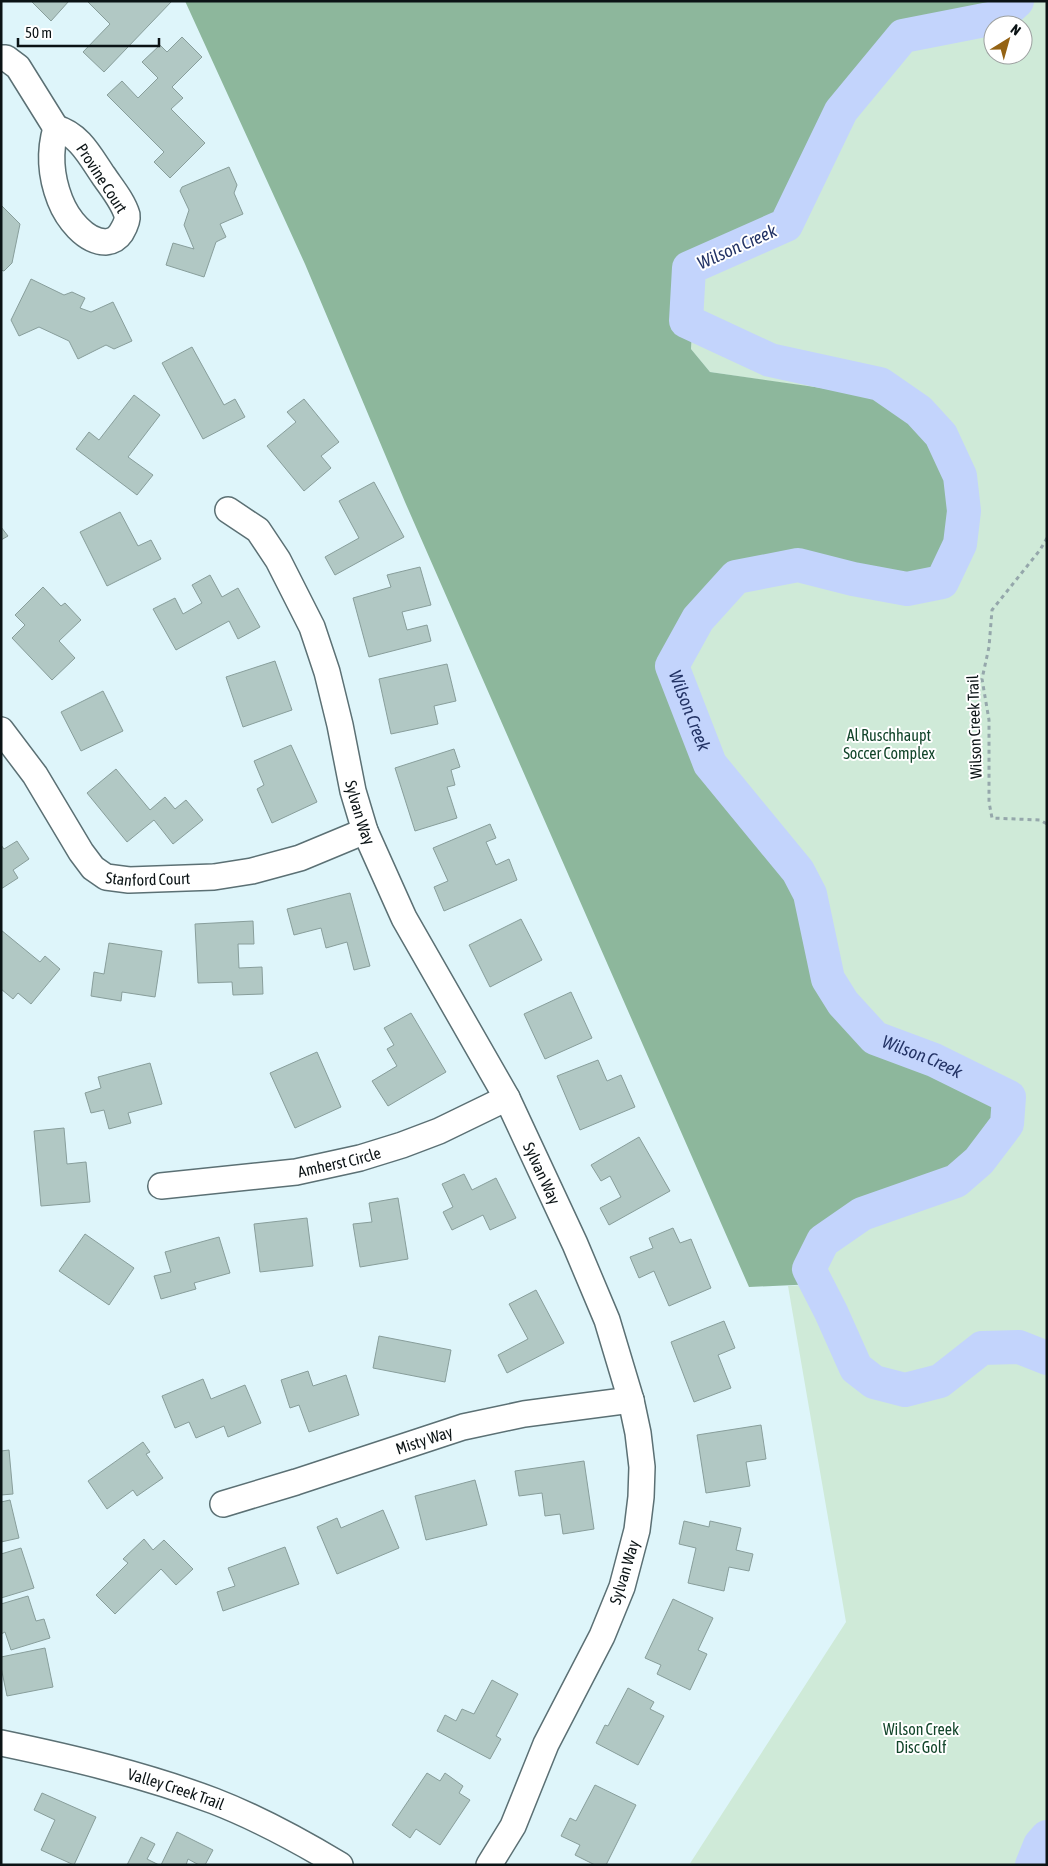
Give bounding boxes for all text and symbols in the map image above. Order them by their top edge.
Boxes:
scale bar [18,15,159,47]
north arrow [983,15,1033,65]
text: N [1008,21,1024,38]
text: 50 m [25,24,52,41]
street label: Provine Court [73,140,131,216]
water label: Wilson Creek [694,219,781,273]
water label: Wilson Creek [665,667,715,755]
street label: Wilson Creek Trail [963,674,985,779]
park label: Al Ruschhaupt Soccer Complex [843,726,935,763]
street label: Sylvan Way [342,779,379,848]
street label: Stanford Court [105,868,191,889]
water label: Wilson Creek [879,1031,967,1083]
street label: Sylvan Way [520,1139,564,1208]
street label: Amherst Circle [296,1143,383,1180]
street label: Misty Way [393,1422,455,1458]
street label: Sylvan Way [606,1537,643,1607]
park label: Wilson Creek Disc Golf [883,1720,959,1756]
street label: Valley Creek Trail [126,1765,228,1813]

